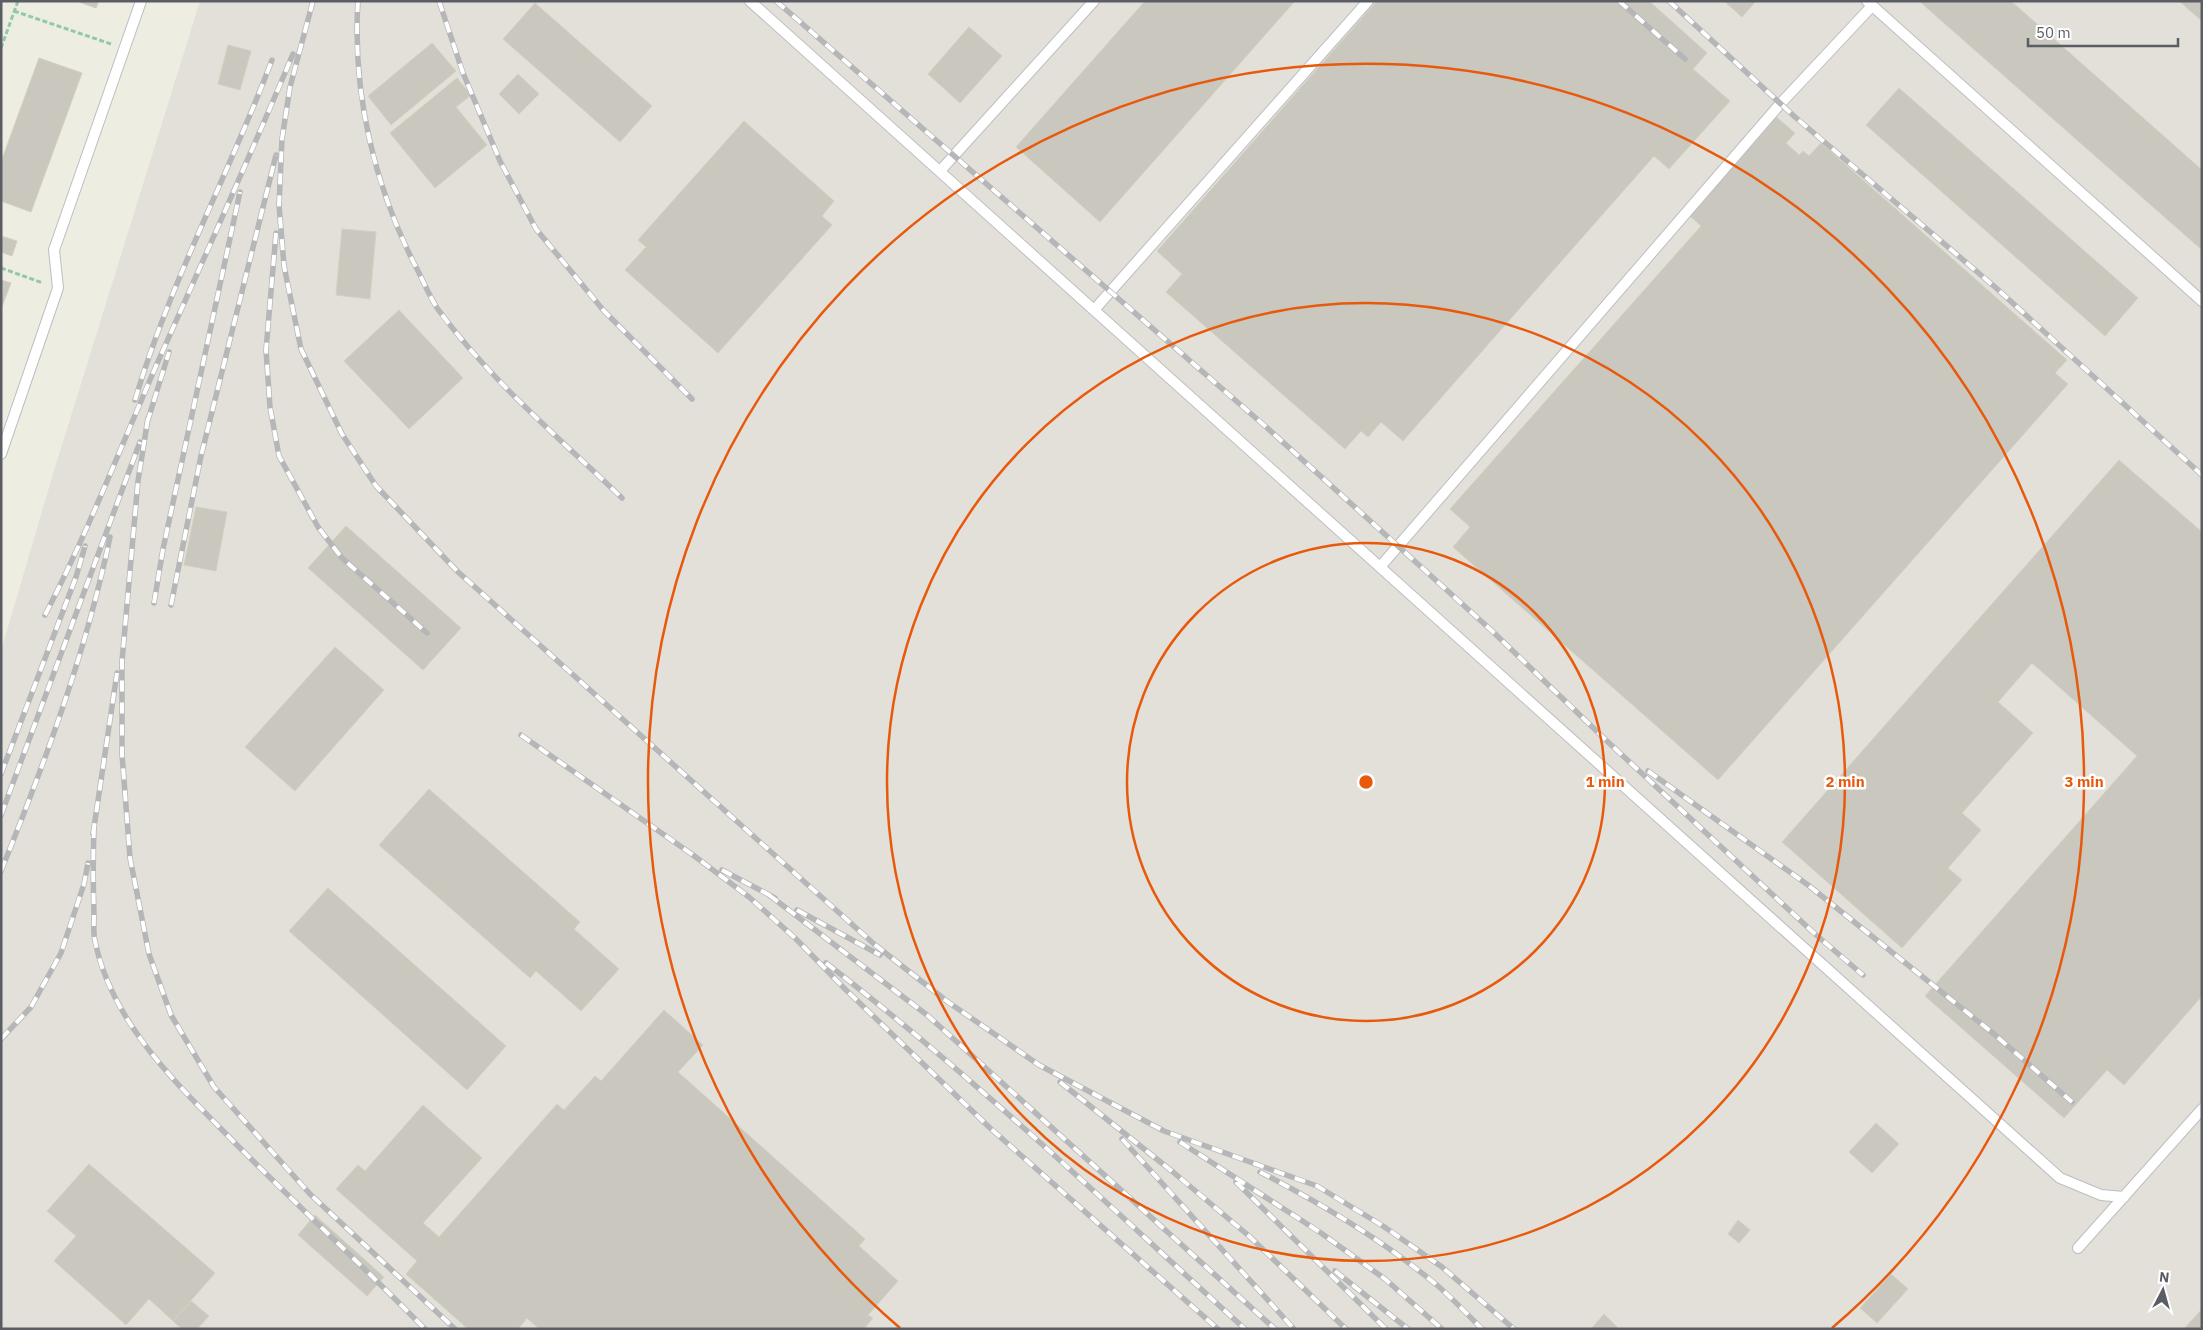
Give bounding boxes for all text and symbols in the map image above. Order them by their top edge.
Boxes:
scale bar [2028,15,2178,47]
text: 50 m [2036,23,2071,42]
text: 1 min [1585,772,1625,791]
text: 2 min [1825,772,1865,791]
text: 3 min [2064,772,2104,791]
centre of rings [1357,773,1375,791]
north arrow [2138,1265,2188,1315]
text: N [2158,1268,2170,1287]

